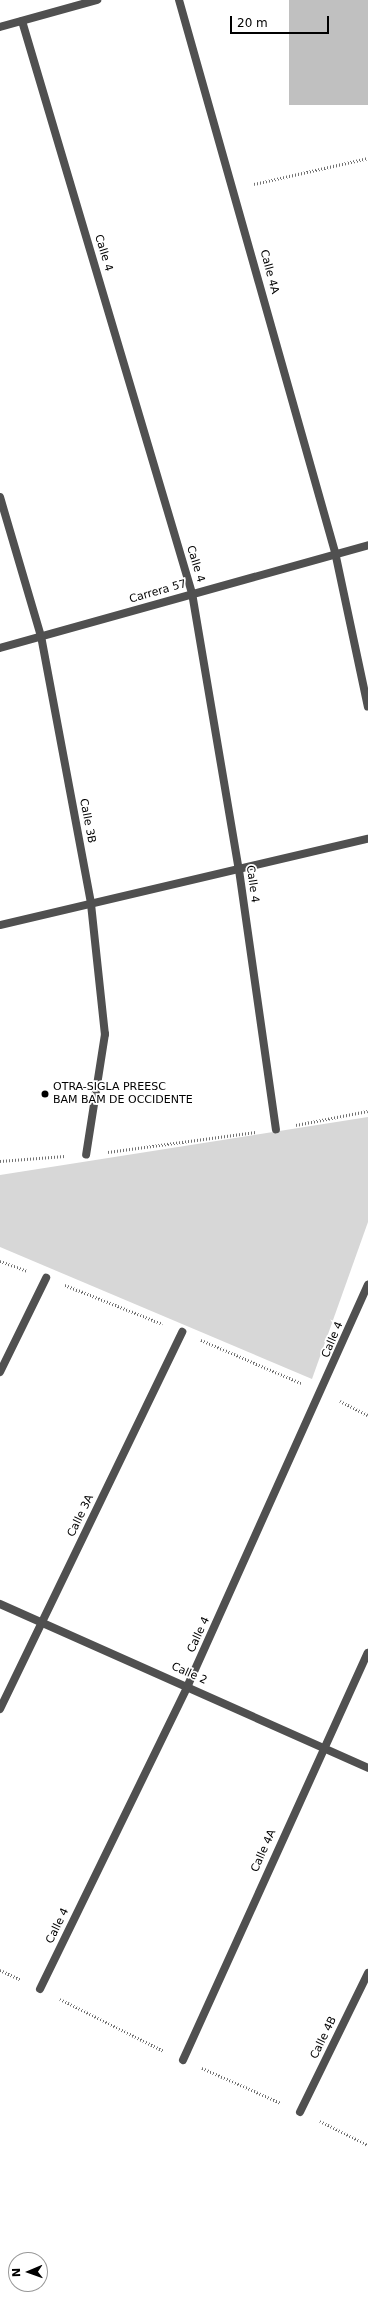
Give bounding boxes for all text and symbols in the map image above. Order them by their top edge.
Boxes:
scale bar [232,8,331,34]
text: 20 m [237,16,268,30]
street label: Calle 4 [91,233,115,273]
street label: Calle 4A [257,248,281,296]
street label: Calle 4 [183,544,207,584]
street label: Carrera 57 [128,578,188,606]
street label: Calle 3B [76,797,98,845]
street label: Calle 4 [243,864,261,904]
place label: OTRA-SIGLA PREESC BAM BAM DE OCCIDENTE [53,1081,193,1107]
marker: OTRA-SIGLA PREESC BAM BAM DE OCCIDENTE [40,1089,50,1099]
street label: Calle 4 [320,1320,346,1360]
street label: Calle 3A [65,1493,97,1539]
street label: Calle 4 [185,1615,213,1655]
street label: Calle 2 [169,1660,209,1688]
street label: Calle 4A [249,1828,279,1874]
street label: Calle 4 [44,1906,72,1946]
street label: Calle 4B [308,2015,340,2061]
north arrow [8,2252,48,2292]
text: N [10,2268,23,2277]

